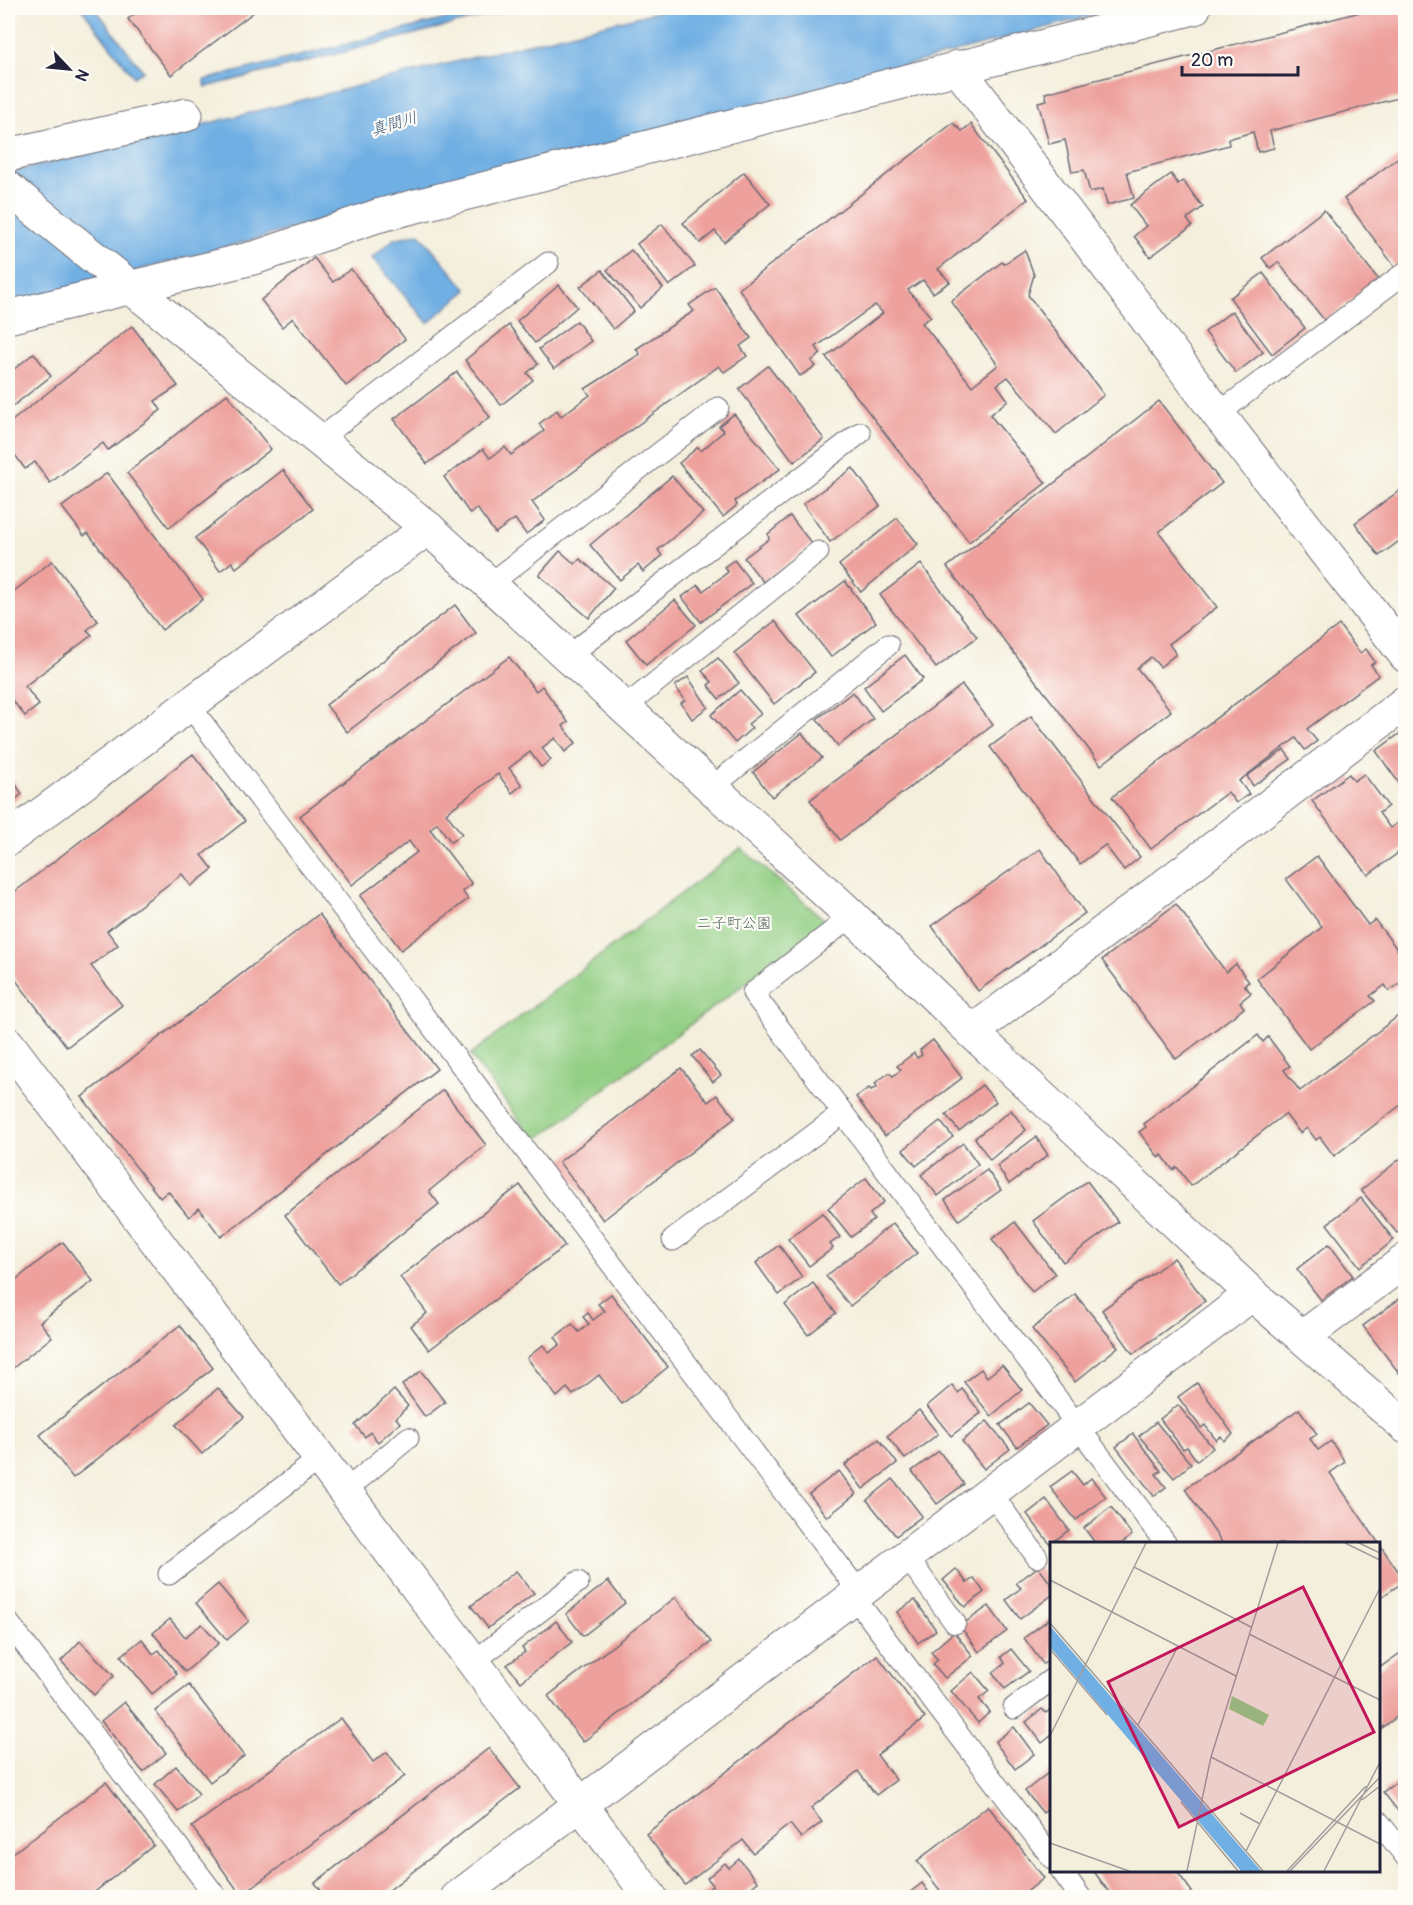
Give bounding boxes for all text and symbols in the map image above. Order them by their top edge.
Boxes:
north arrow [39,39,99,99]
scale bar [1182,39,1298,77]
text: 20 m [1191,49,1233,72]
text: N [70,66,93,85]
water label: 真間川 [368,107,420,141]
park label: 二子町公園 [696,914,772,933]
inset map [1050,1542,1380,1872]

